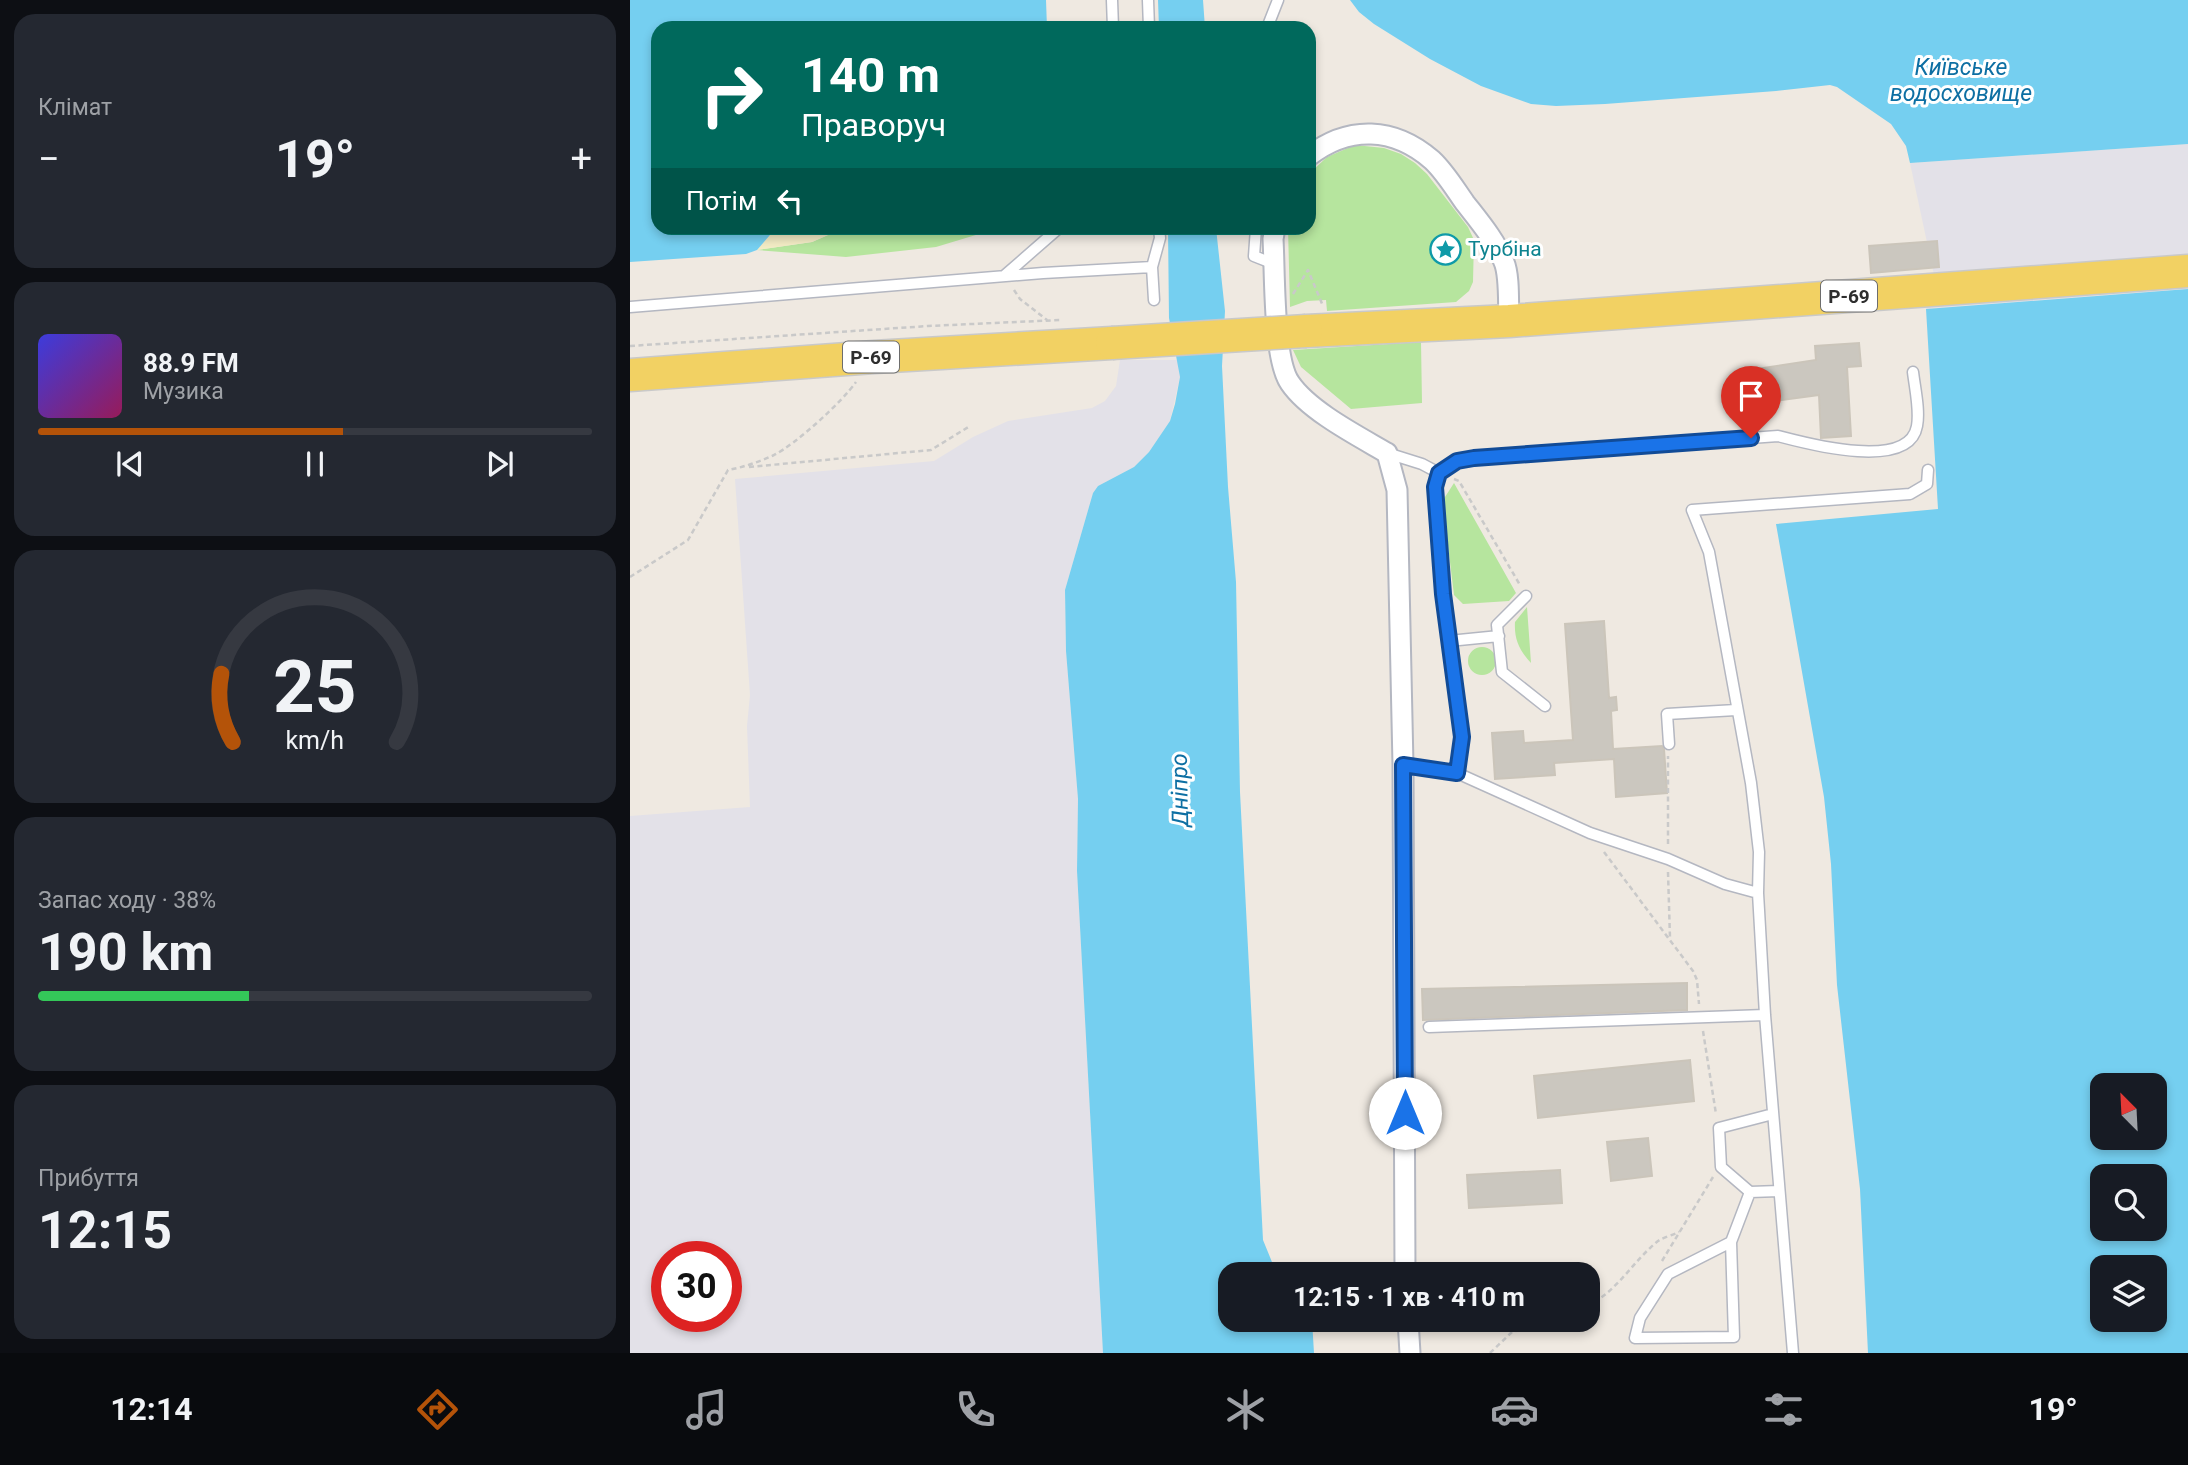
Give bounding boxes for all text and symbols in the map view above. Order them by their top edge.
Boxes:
text: 140 m [801,47,940,104]
icon: right [686,49,777,140]
water label: Київське водосховище [1890,54,2032,107]
text: Клімат [38,94,112,121]
text: Праворуч [801,106,946,144]
text: 19° [275,129,355,190]
text: − [38,137,60,181]
text: + [570,137,592,181]
icon: left [771,182,809,220]
text: Потім [686,186,757,216]
place icon: Турбіна [1428,232,1462,266]
place label: Турбіна [1468,237,1542,261]
road number: Р-69 [1821,280,1877,312]
road number: Р-69 [843,342,899,372]
text: 88.9 FM [143,348,239,378]
pin [1721,366,1781,438]
icon: arrive [1732,377,1770,415]
text: Музика [143,378,224,405]
icon: previous [111,445,149,483]
icon: pause [296,445,334,483]
icon: next [481,445,519,483]
text: 25 [273,645,357,731]
text: km/h [286,726,344,755]
water label: Дніпро [1166,753,1194,829]
text: Запас ходу · 38% [38,887,216,914]
text: 190 km [38,922,213,983]
north arrow [2090,1073,2166,1150]
map controls [2090,1073,2167,1332]
position arrow [1368,1076,1442,1150]
button: search [2090,1164,2167,1241]
text: Прибуття [38,1165,139,1192]
text: 12:15 [38,1200,172,1261]
speed limit sign: 30 [651,1241,742,1332]
button: layers [2090,1255,2167,1332]
text: 12:15 · 1 хв · 410 m [1293,1282,1525,1312]
icon: directions [413,1385,462,1434]
icon: music [682,1385,731,1434]
icon: phone [951,1385,1000,1434]
icon: climate [1221,1385,1270,1434]
icon: car [1490,1385,1539,1434]
icon: filters [1759,1385,1808,1434]
text: 12:14 [110,1390,193,1428]
text: 19° [2029,1390,2078,1428]

